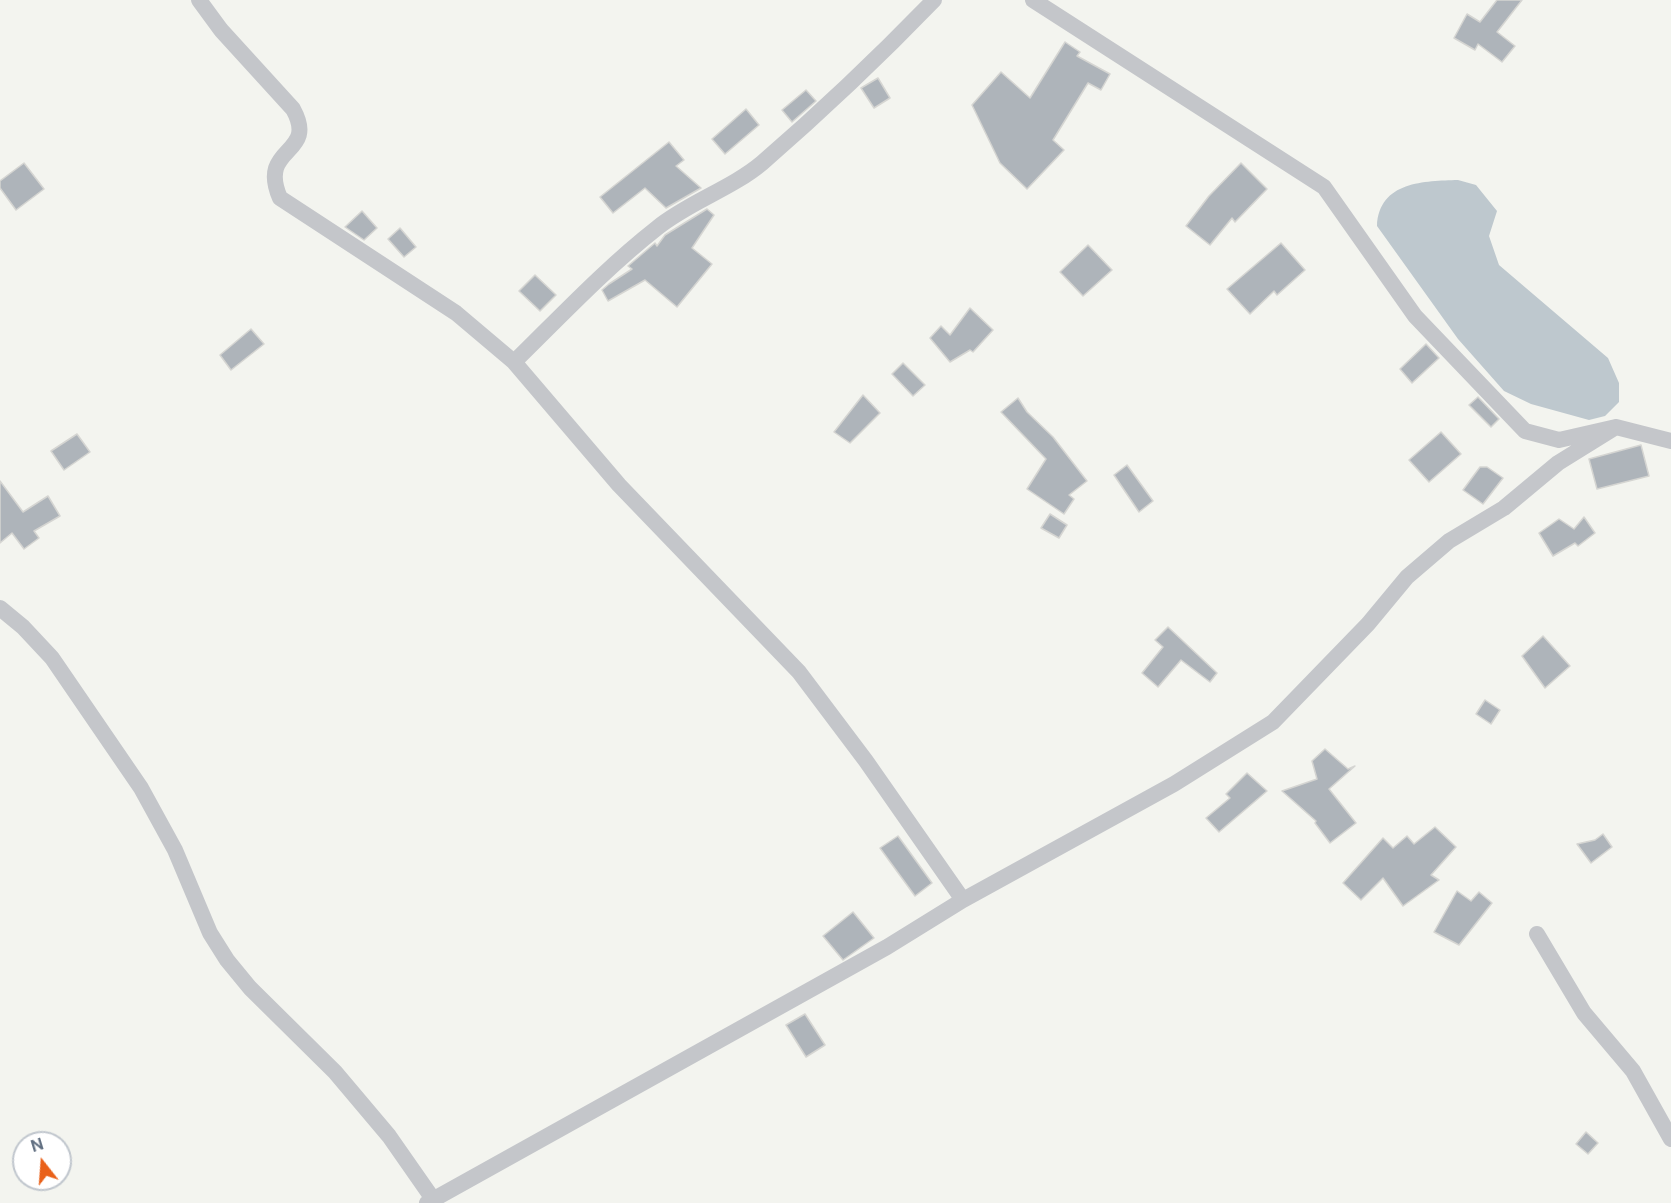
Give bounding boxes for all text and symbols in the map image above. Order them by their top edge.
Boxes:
north arrow [12,1131,72,1191]
text: N [28,1134,46,1156]

